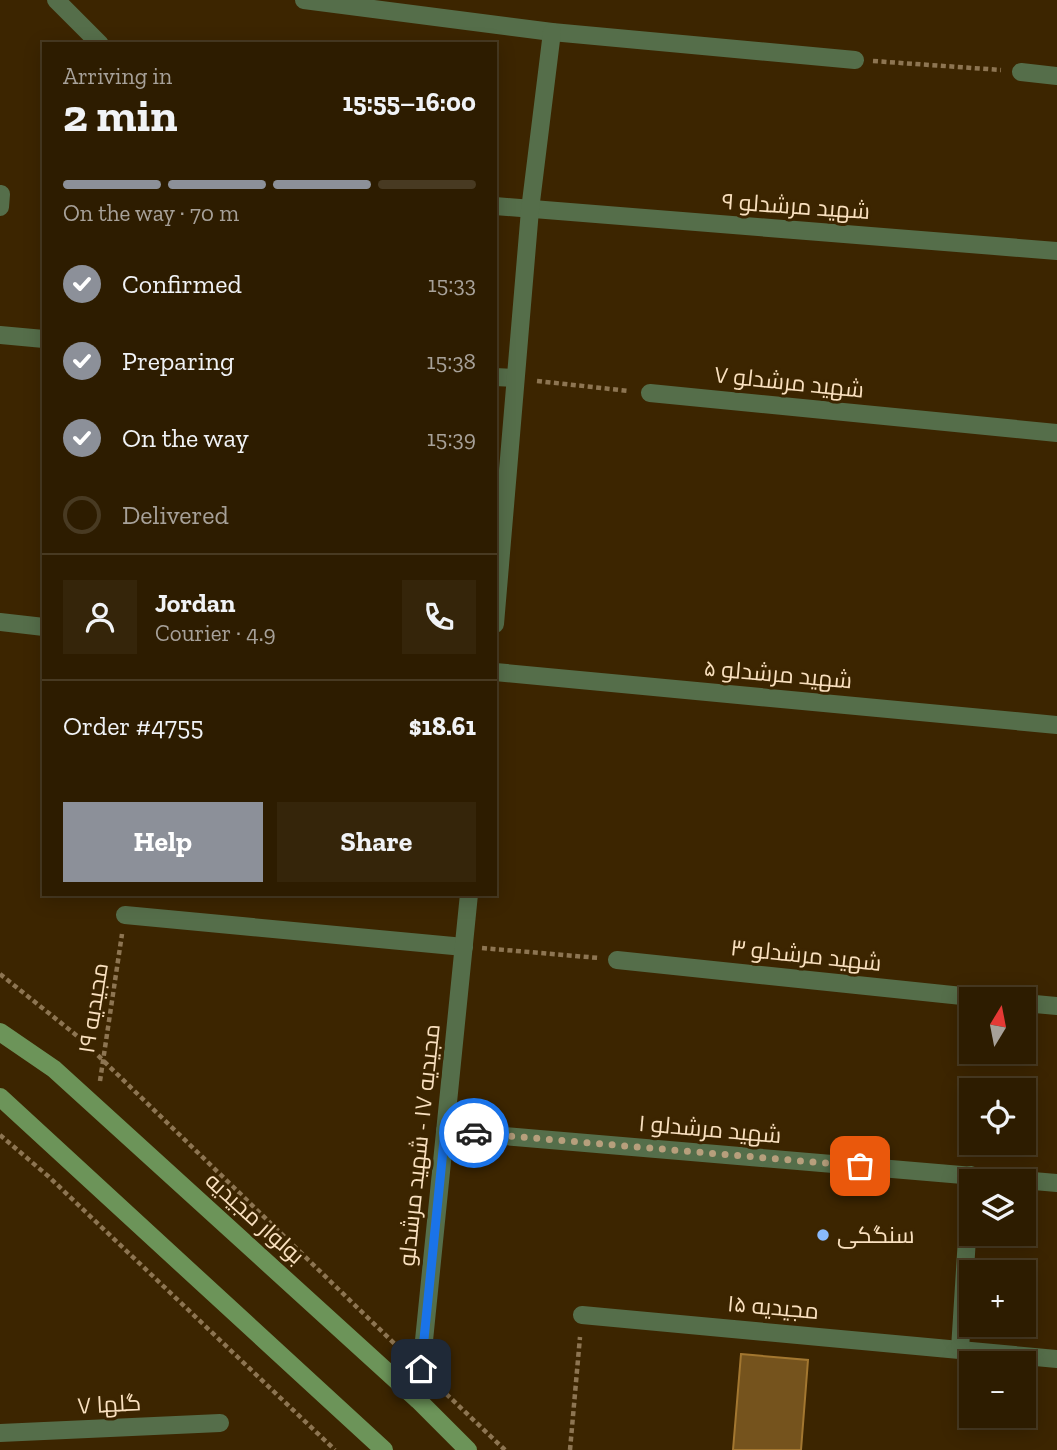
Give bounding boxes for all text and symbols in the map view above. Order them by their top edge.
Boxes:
text: Arriving in [63,62,172,90]
text: 15:55–16:00 [342,86,476,118]
text: 2 min [63,88,178,143]
street label: شهید مرشدلو ۹ [721,187,871,225]
text: On the way · 70 m [63,199,239,227]
icon: check [63,265,101,303]
text: Confirmed [122,268,242,300]
text: 15:33 [428,270,476,298]
icon: check [63,342,101,380]
text: Preparing [122,345,234,377]
text: 15:38 [427,347,476,375]
street label: شهید مرشدلو ۷ [713,360,865,404]
icon: check [63,419,101,457]
text: On the way [122,422,249,454]
text: 15:39 [427,424,476,452]
text: Delivered [122,499,229,531]
button: person [63,580,137,654]
button: phone [402,580,476,654]
text: Jordan [155,587,235,619]
text: Courier · 4.9 [155,619,276,647]
street label: شهید مرشدلو ۵ [703,654,853,694]
text: Order #4755 [63,710,204,742]
text: $18.61 [409,710,476,742]
button: Help [63,802,263,882]
button: Share [277,802,476,882]
street label: شهید مرشدلو ۳ [729,933,883,977]
street label: مجیدیه ۱۹ [72,961,114,1055]
north arrow [959,987,1036,1064]
map controls [959,987,1036,1428]
street label: مجیدیه ۱۷ - شهید مرشدلو [392,1023,446,1267]
button: locate [959,1078,1036,1155]
courier [439,1098,509,1168]
street label: شهید مرشدلو ۱ [637,1109,783,1149]
icon: car [455,1114,493,1152]
pin [830,1136,890,1196]
icon: bag [841,1147,879,1185]
street label: بولوار مجیدیه [200,1166,310,1270]
button: layers [959,1169,1036,1246]
place label: سنگکی [837,1221,915,1249]
marker: سنگکی [815,1227,831,1243]
button: + [959,1260,1036,1337]
street label: مجیدیه ۱۵ [726,1289,820,1325]
pin [391,1339,451,1399]
icon: home [402,1350,440,1388]
button: − [959,1351,1036,1428]
street label: گلها ۷ [76,1388,142,1420]

